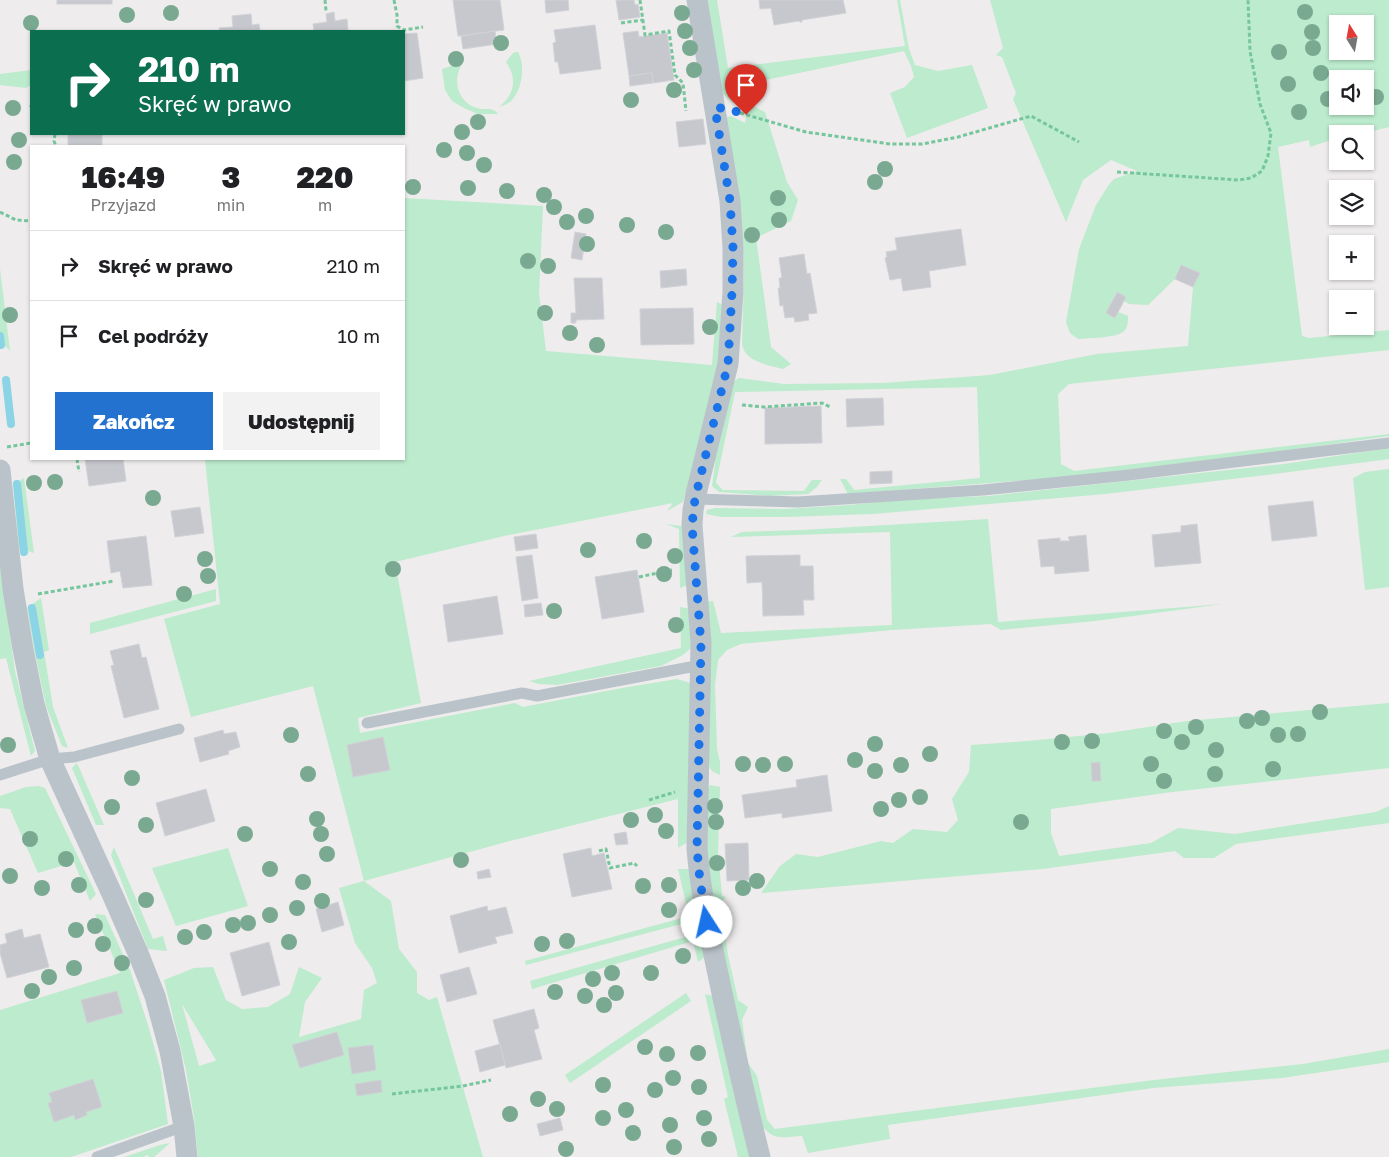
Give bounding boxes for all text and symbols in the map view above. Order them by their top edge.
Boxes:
north arrow [1329,15,1374,60]
map controls [1329,15,1374,335]
text: 210 m [138,48,240,90]
icon: right [55,50,120,115]
pin [725,64,767,115]
button: sound [1329,70,1374,115]
icon: arrive [732,71,760,99]
text: Skręć w prawo [138,90,291,117]
button: search [1329,125,1374,170]
text: 16:49 [81,159,165,195]
text: 3 [221,159,240,195]
text: 220 [297,159,354,195]
button: layers [1329,180,1374,225]
text: Przyjazd [91,195,156,215]
text: min [217,195,245,215]
text: m [318,195,332,215]
button: + [1329,235,1374,280]
icon: right [55,252,83,280]
text: Skręć w prawo [98,254,233,277]
text: 210 m [326,254,380,277]
button: − [1329,290,1374,335]
icon: arrive [55,322,83,350]
text: Cel podróży [98,324,208,347]
text: 10 m [337,324,380,347]
button: Zakończ [55,392,213,450]
button: Udostępnij [223,392,380,450]
position arrow [680,895,732,947]

